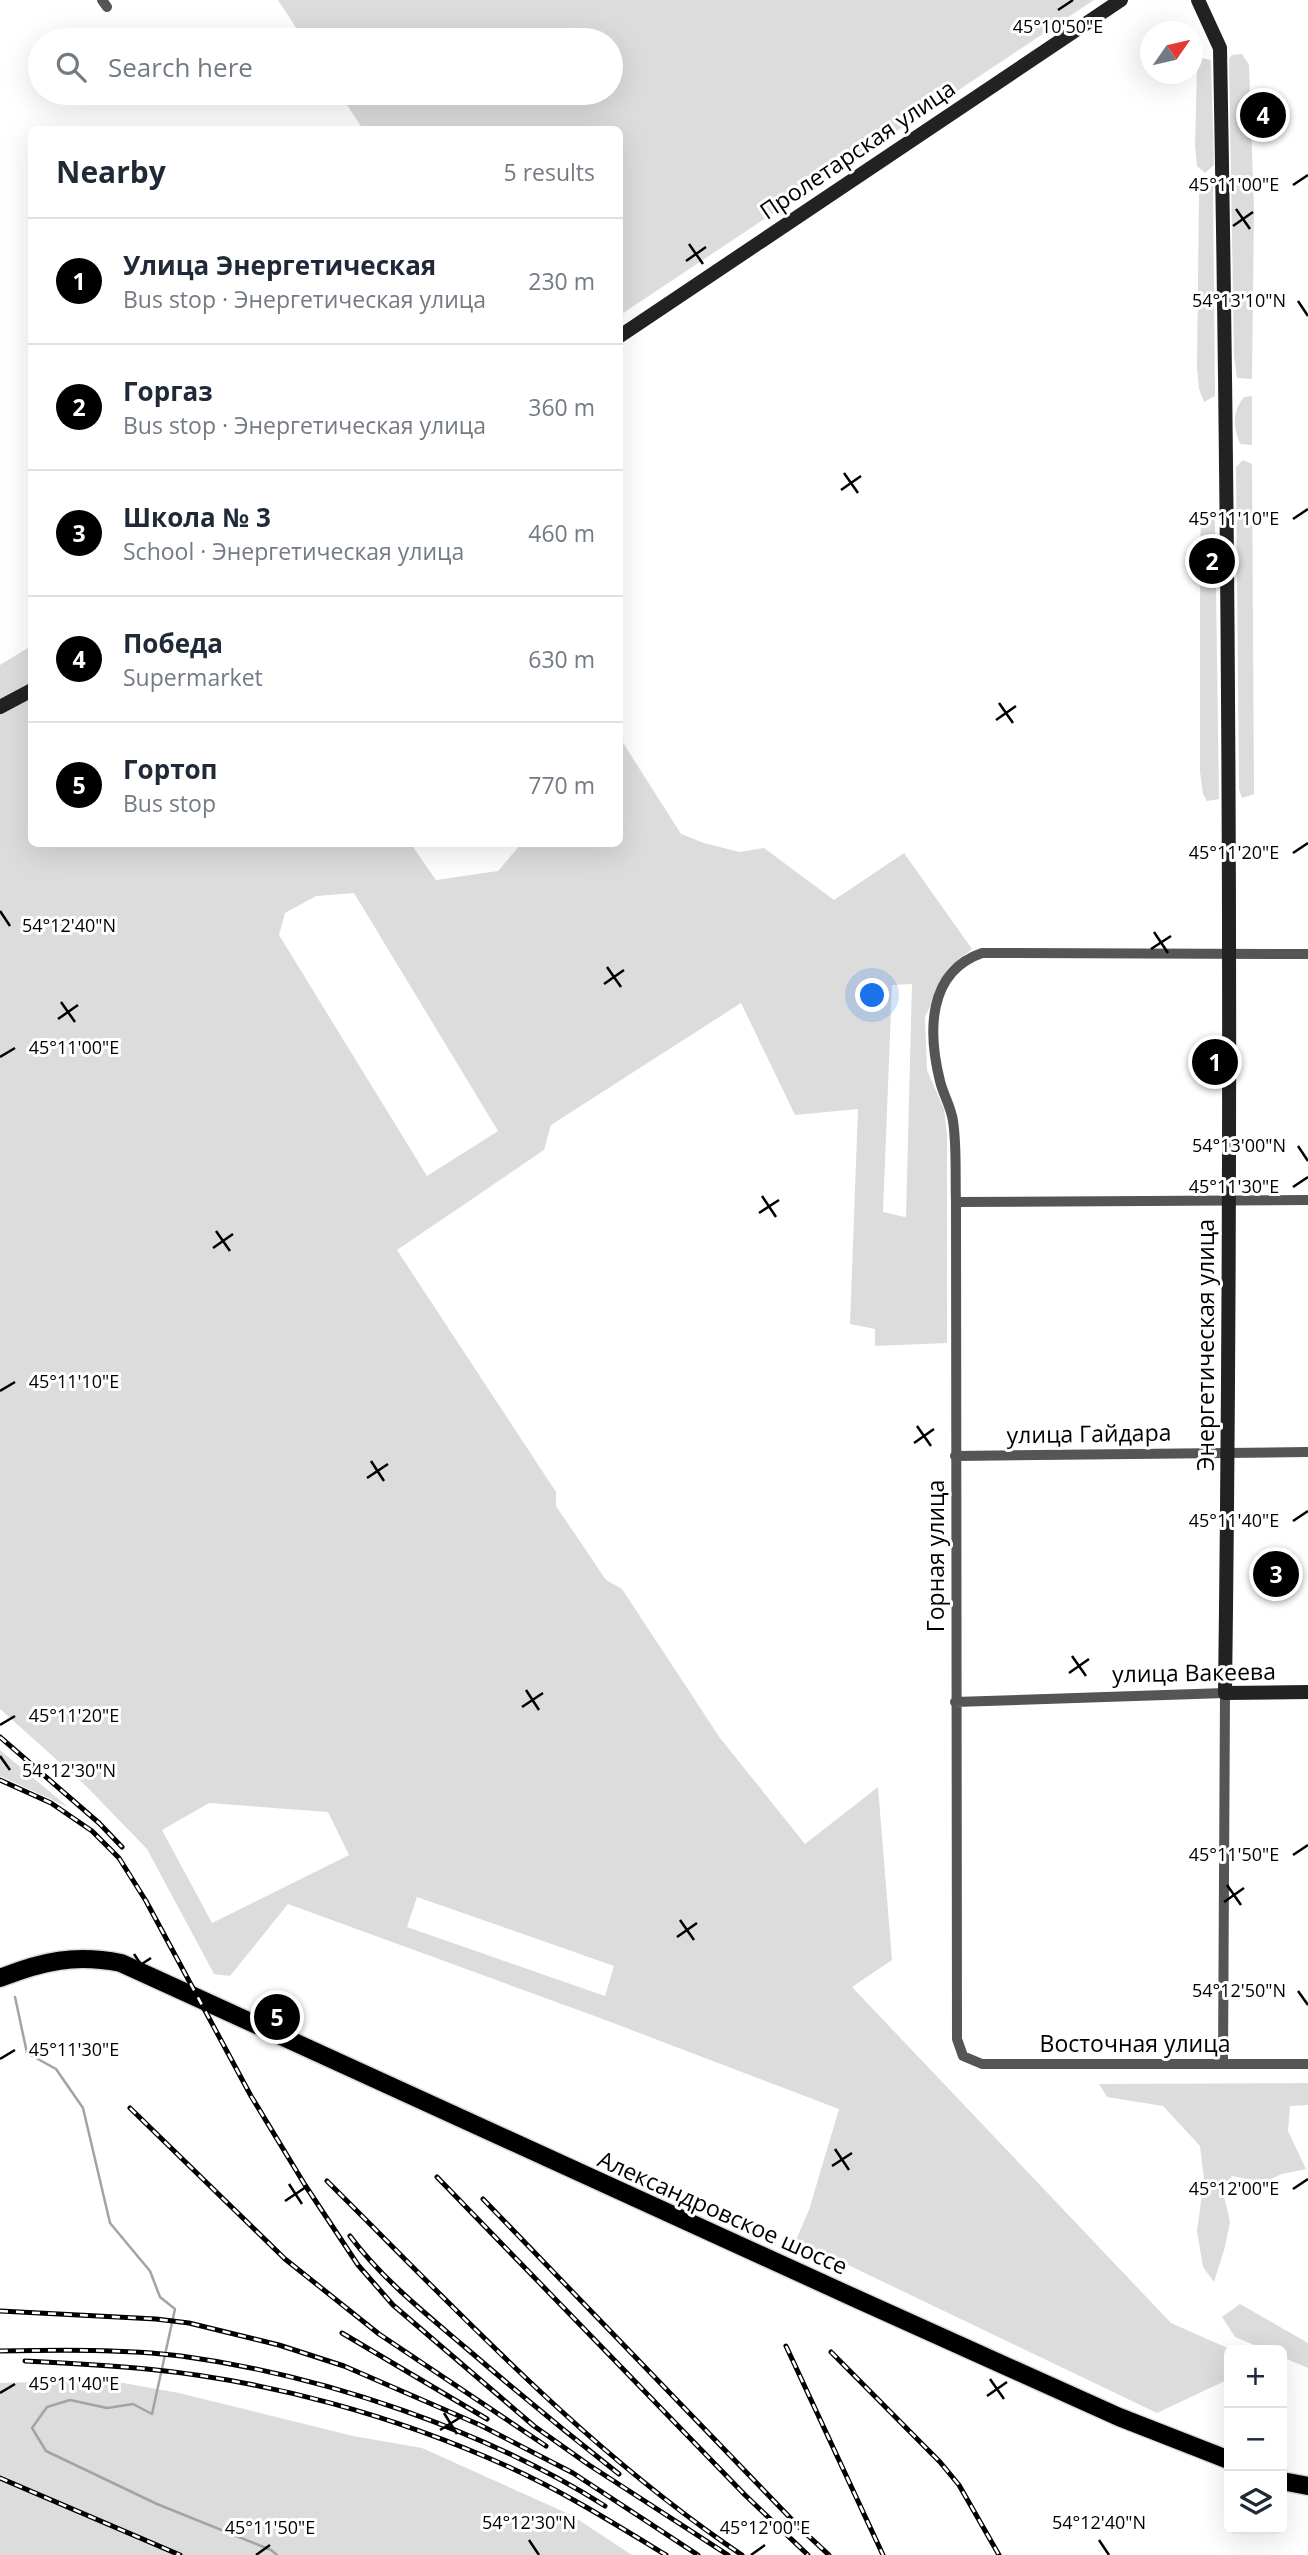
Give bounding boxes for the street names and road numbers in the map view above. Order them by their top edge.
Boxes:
street label: Пролетарская улица [753,72,961,226]
street label: Энергетическая улица [1189,1219,1221,1471]
street label: улица Гайдара [1006,1416,1172,1450]
street label: Горная улица [919,1480,951,1632]
street label: улица Вакеева [1112,1655,1276,1689]
street label: Восточная улица [1040,2027,1230,2059]
street label: Александровское шоссе [593,2142,853,2282]

